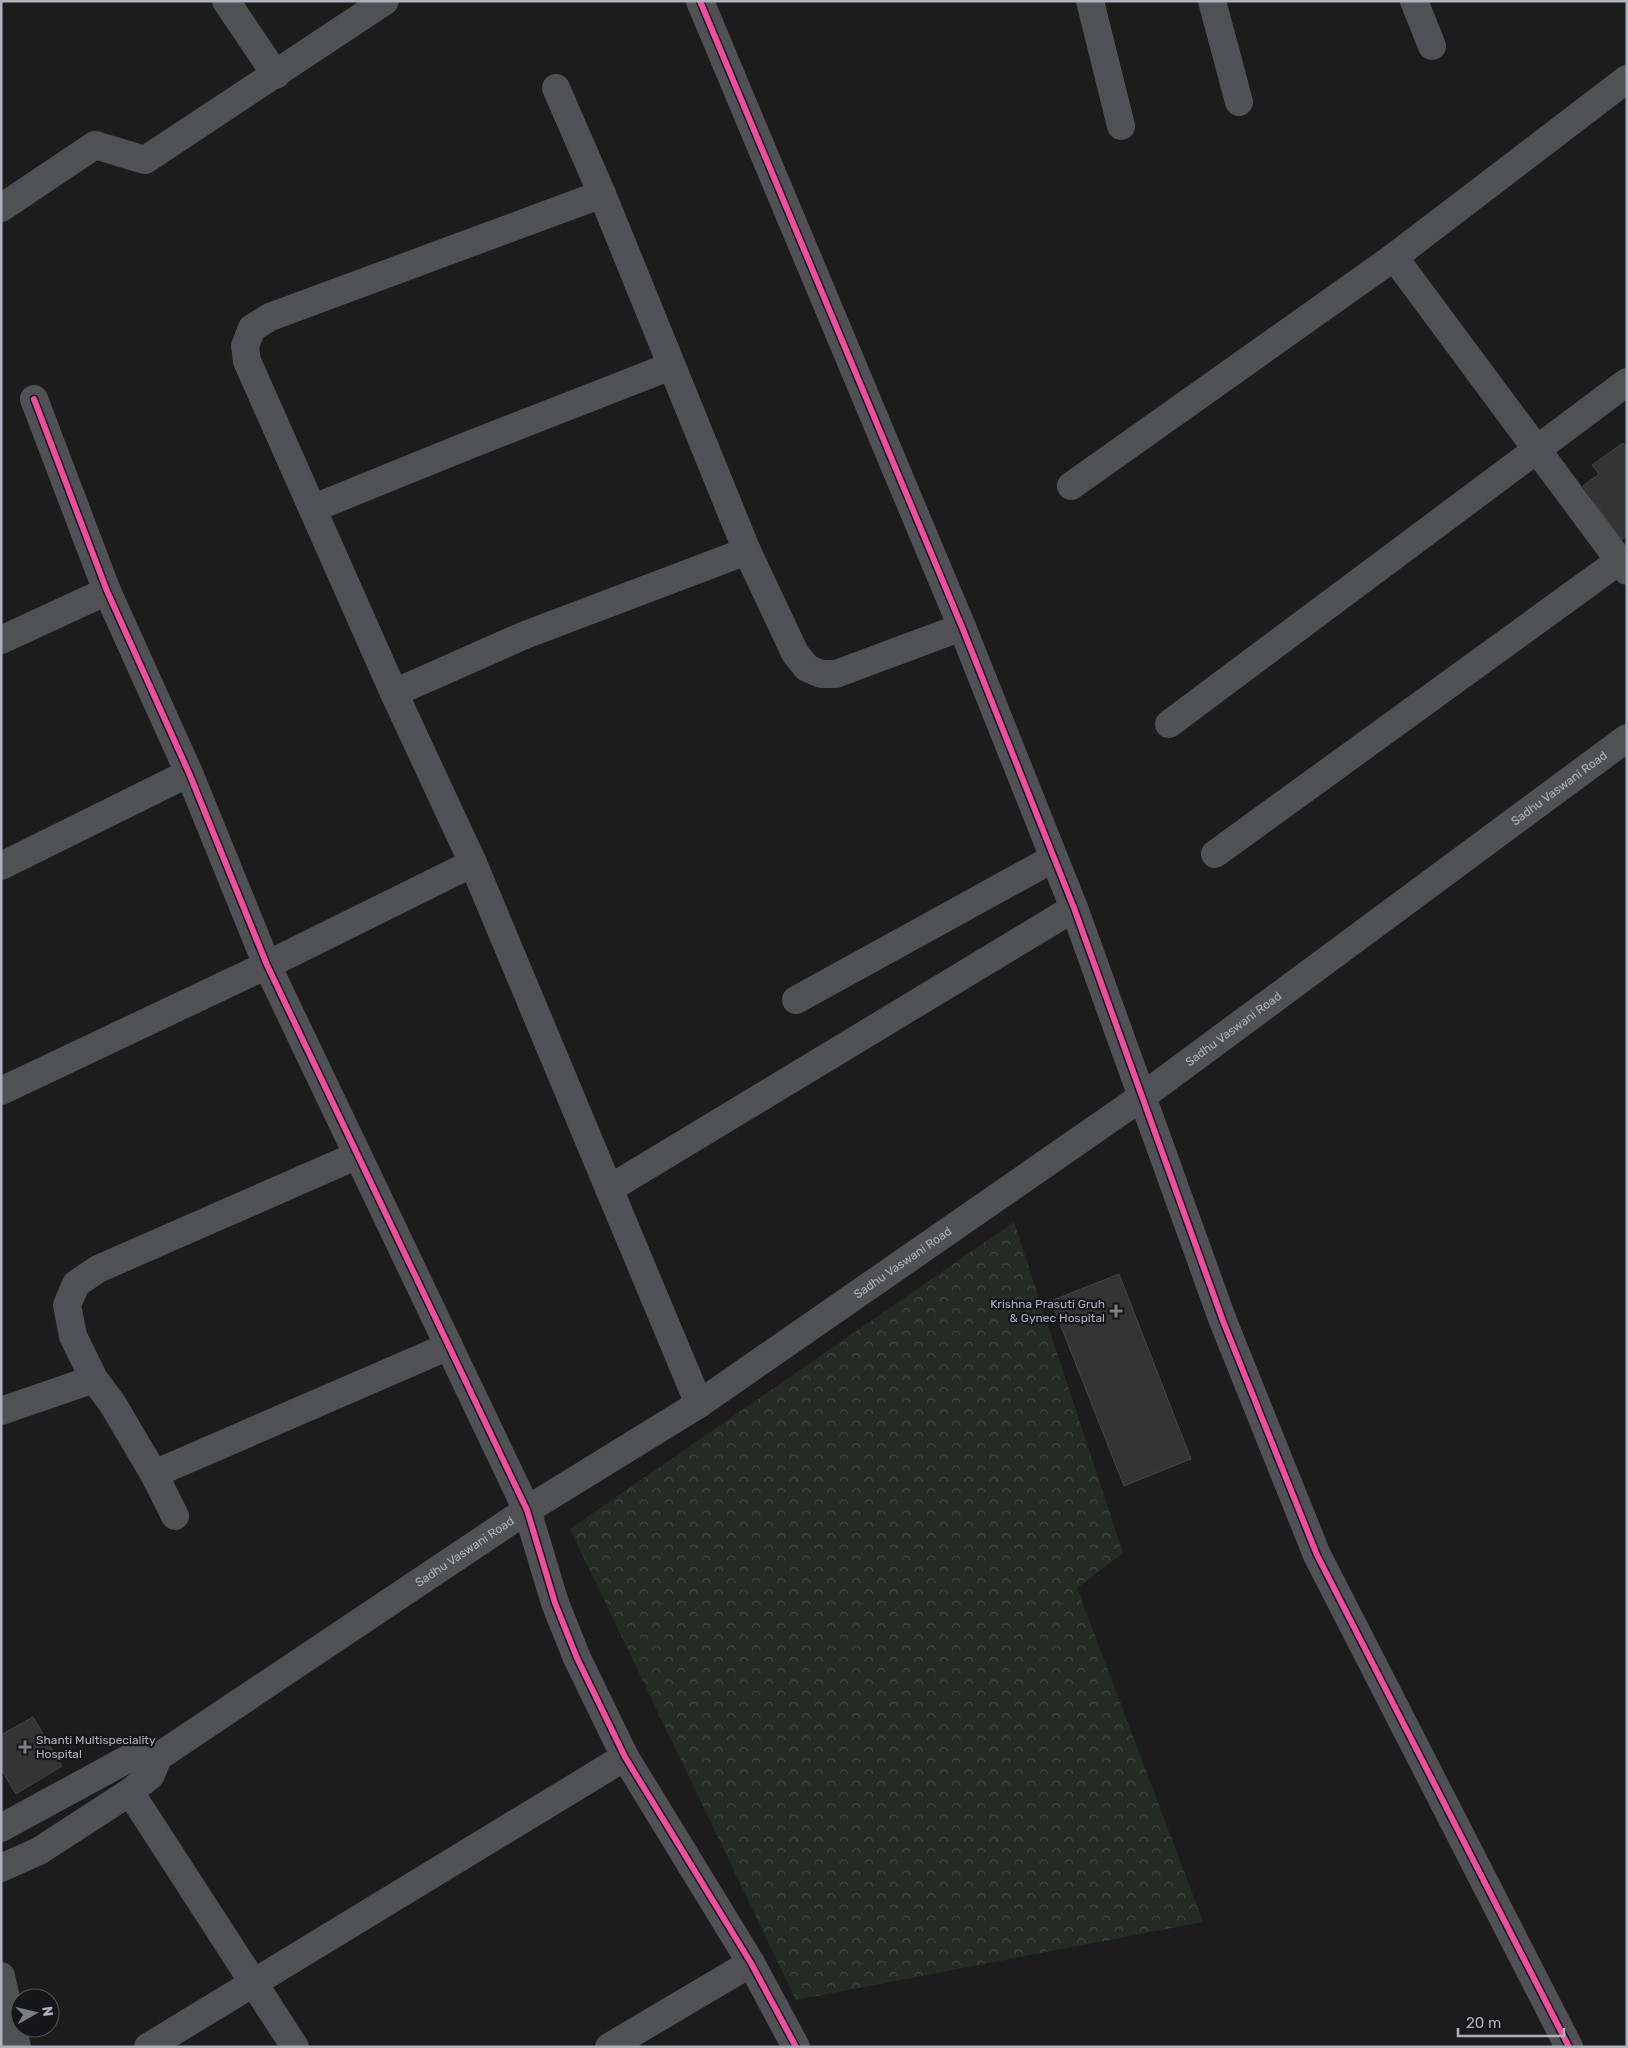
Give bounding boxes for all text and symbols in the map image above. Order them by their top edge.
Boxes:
street label: Sadhu Vaswani Road [1508,748,1610,828]
street label: Sadhu Vaswani Road [1183,989,1284,1069]
street label: Sadhu Vaswani Road [851,1224,954,1301]
place label: Krishna Prasuti Gruh & Gynec Hospital [990,1297,1105,1325]
marker: Krishna Prasuti Gruh & Gynec Hospital [1109,1304,1123,1318]
street label: Sadhu Vaswani Road [413,1514,517,1590]
place label: Shanti Multispeciality Hospital [36,1733,156,1761]
marker: Shanti Multispeciality Hospital [18,1740,32,1754]
north arrow [10,1988,60,2038]
text: N [38,2005,56,2017]
scale bar [1458,2006,1564,2038]
text: 20 m [1466,2014,1501,2032]

